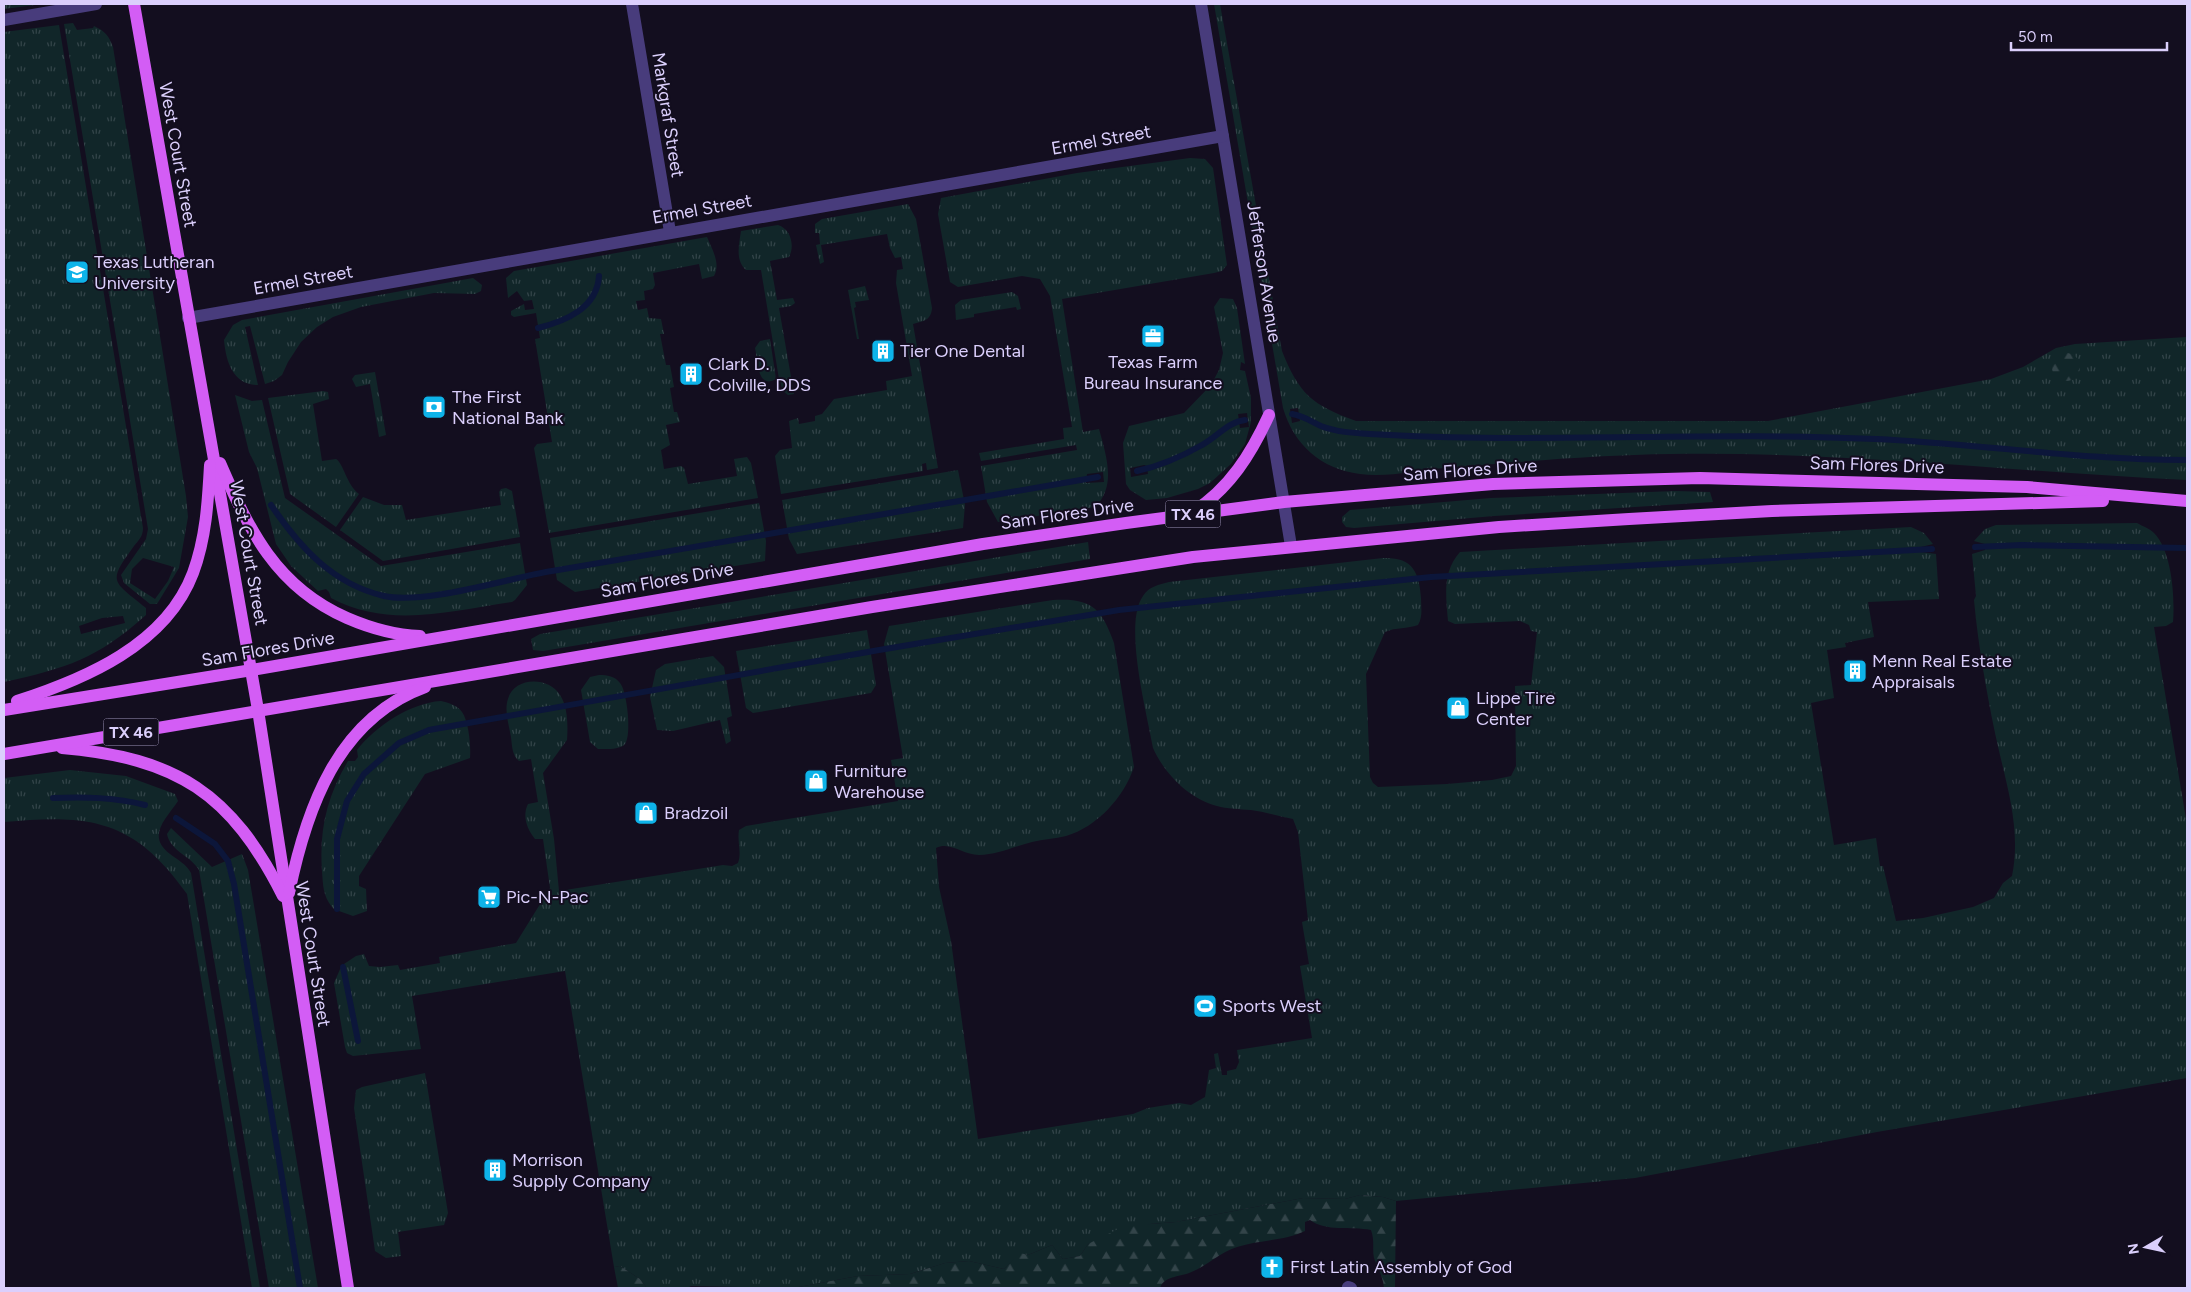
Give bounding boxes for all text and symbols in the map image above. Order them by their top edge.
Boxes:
scale bar [2011,20,2167,52]
text: 50 m [2018,28,2053,46]
street label: Markgraf Street [647,51,689,179]
street label: West Court Street [154,81,202,230]
street label: Ermel Street [1050,120,1153,160]
street label: Ermel Street [651,189,754,229]
street label: Jefferson Avenue [1242,200,1286,344]
place label: Texas Lutheran University [94,251,214,294]
school or university icon: Texas Lutheran University [64,259,90,285]
street label: Ermel Street [252,260,355,300]
office icon: Texas Farm Bureau Insurance [1140,323,1166,349]
building icon: Tier One Dental [870,338,896,364]
place label: Tier One Dental [900,340,1025,362]
place label: Texas Farm Bureau Insurance [1084,351,1223,394]
place label: Clark D. Colville, DDS [708,353,811,396]
building icon: Clark D. Colville, DDS [678,361,704,387]
place label: The First National Bank [452,386,563,429]
bank icon: The First National Bank [421,394,447,420]
street label: Sam Flores Drive [1809,452,1945,478]
street label: Sam Flores Drive [1402,454,1538,486]
street label: West Court Street [225,479,273,628]
street label: Sam Flores Drive [999,494,1135,534]
road number: TX 46 [1166,500,1220,528]
street label: Sam Flores Drive [599,557,735,603]
street label: Sam Flores Drive [200,626,336,672]
place label: Menn Real Estate Appraisals [1872,650,2012,693]
building icon: Menn Real Estate Appraisals [1842,658,1868,684]
place label: Lippe Tire Center [1476,687,1555,730]
shop icon: Lippe Tire Center [1445,695,1471,721]
road number: TX 46 [104,719,158,746]
place label: Furniture Warehouse [834,760,925,803]
shop icon: Furniture Warehouse [803,768,829,794]
shop icon: Bradzoil [633,800,659,826]
place label: Bradzoil [664,802,728,824]
street label: West Court Street [291,880,335,1029]
supermarket icon: Pic-N-Pac [476,884,502,910]
place label: Pic-N-Pac [506,886,589,908]
sports icon: Sports West [1192,993,1218,1019]
place label: Sports West [1222,995,1322,1017]
place label: Morrison Supply Company [512,1149,651,1192]
building icon: Morrison Supply Company [482,1157,508,1183]
north arrow [2121,1222,2171,1272]
text: N [2124,1242,2143,1256]
church icon: First Latin Assembly of God [1259,1254,1285,1280]
place label: First Latin Assembly of God [1290,1256,1512,1278]

